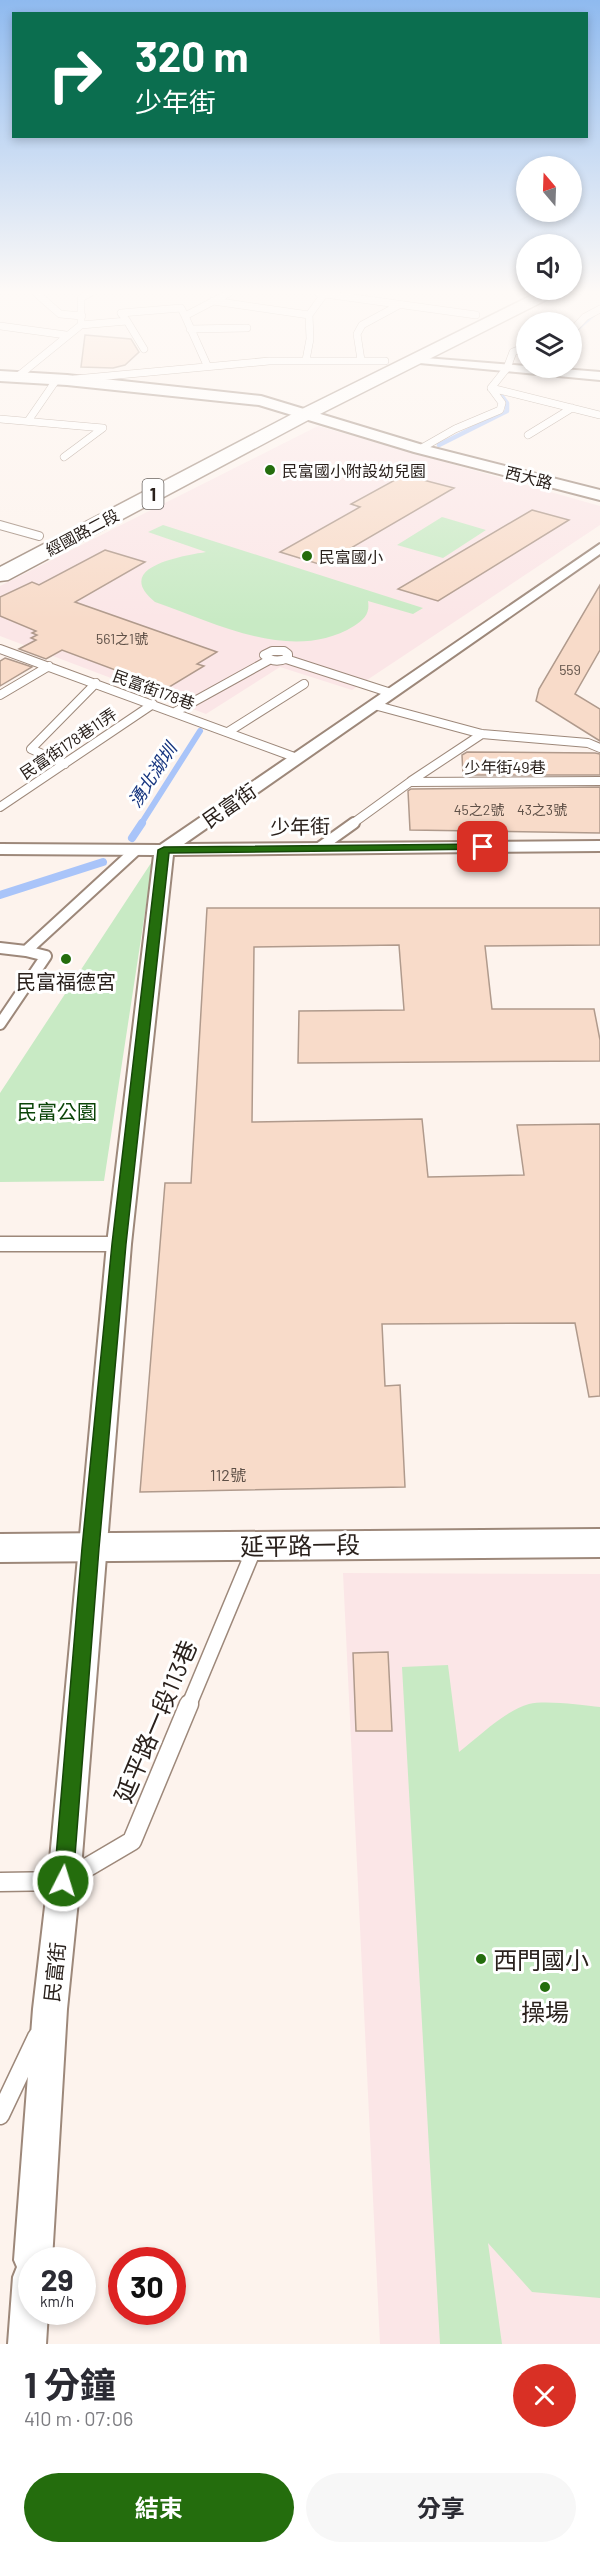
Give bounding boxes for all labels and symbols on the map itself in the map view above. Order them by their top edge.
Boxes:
north arrow [516,156,582,222]
place label: 民富國小附設幼兒園 [282,461,426,480]
street label: 西大路 [503,462,555,492]
marker: 民富國小附設幼兒園 [263,463,277,477]
road number: 1 [142,479,164,509]
street label: 經國路二段 [42,505,122,559]
place label: 民富國小 [319,547,383,566]
marker: 民富國小 [300,549,314,563]
house number: 561之1號 [96,630,148,647]
house number: 559 [559,661,581,678]
street label: 民富街178巷 [111,665,197,713]
street label: 民富街178巷11弄 [16,704,120,782]
water label: 湧北湖圳 [123,736,182,811]
street label: 少年街49巷 [464,757,546,776]
street label: 民富街 [198,778,260,832]
house number: 45之2號 [454,801,504,818]
house number: 43之3號 [517,801,567,818]
street label: 少年街 [270,813,330,839]
pin [457,821,508,872]
marker: 民富福德宮 [59,952,73,966]
place label: 民富福德宮 [16,969,116,993]
park label: 民富公園 [17,1099,97,1123]
house number: 112號 [210,1465,246,1484]
street label: 延平路一段 [240,1529,360,1561]
street label: 延平路一段113巷 [108,1636,202,1806]
position arrow [31,1849,95,1913]
street label: 民富街 [39,1941,69,2003]
place label: 西門國小 [493,1945,589,1974]
marker: 西門國小 [474,1952,488,1966]
marker: 操場 [538,1980,552,1994]
place label: 操場 [521,1997,569,2026]
speed limit sign: 30 [108,2247,186,2325]

